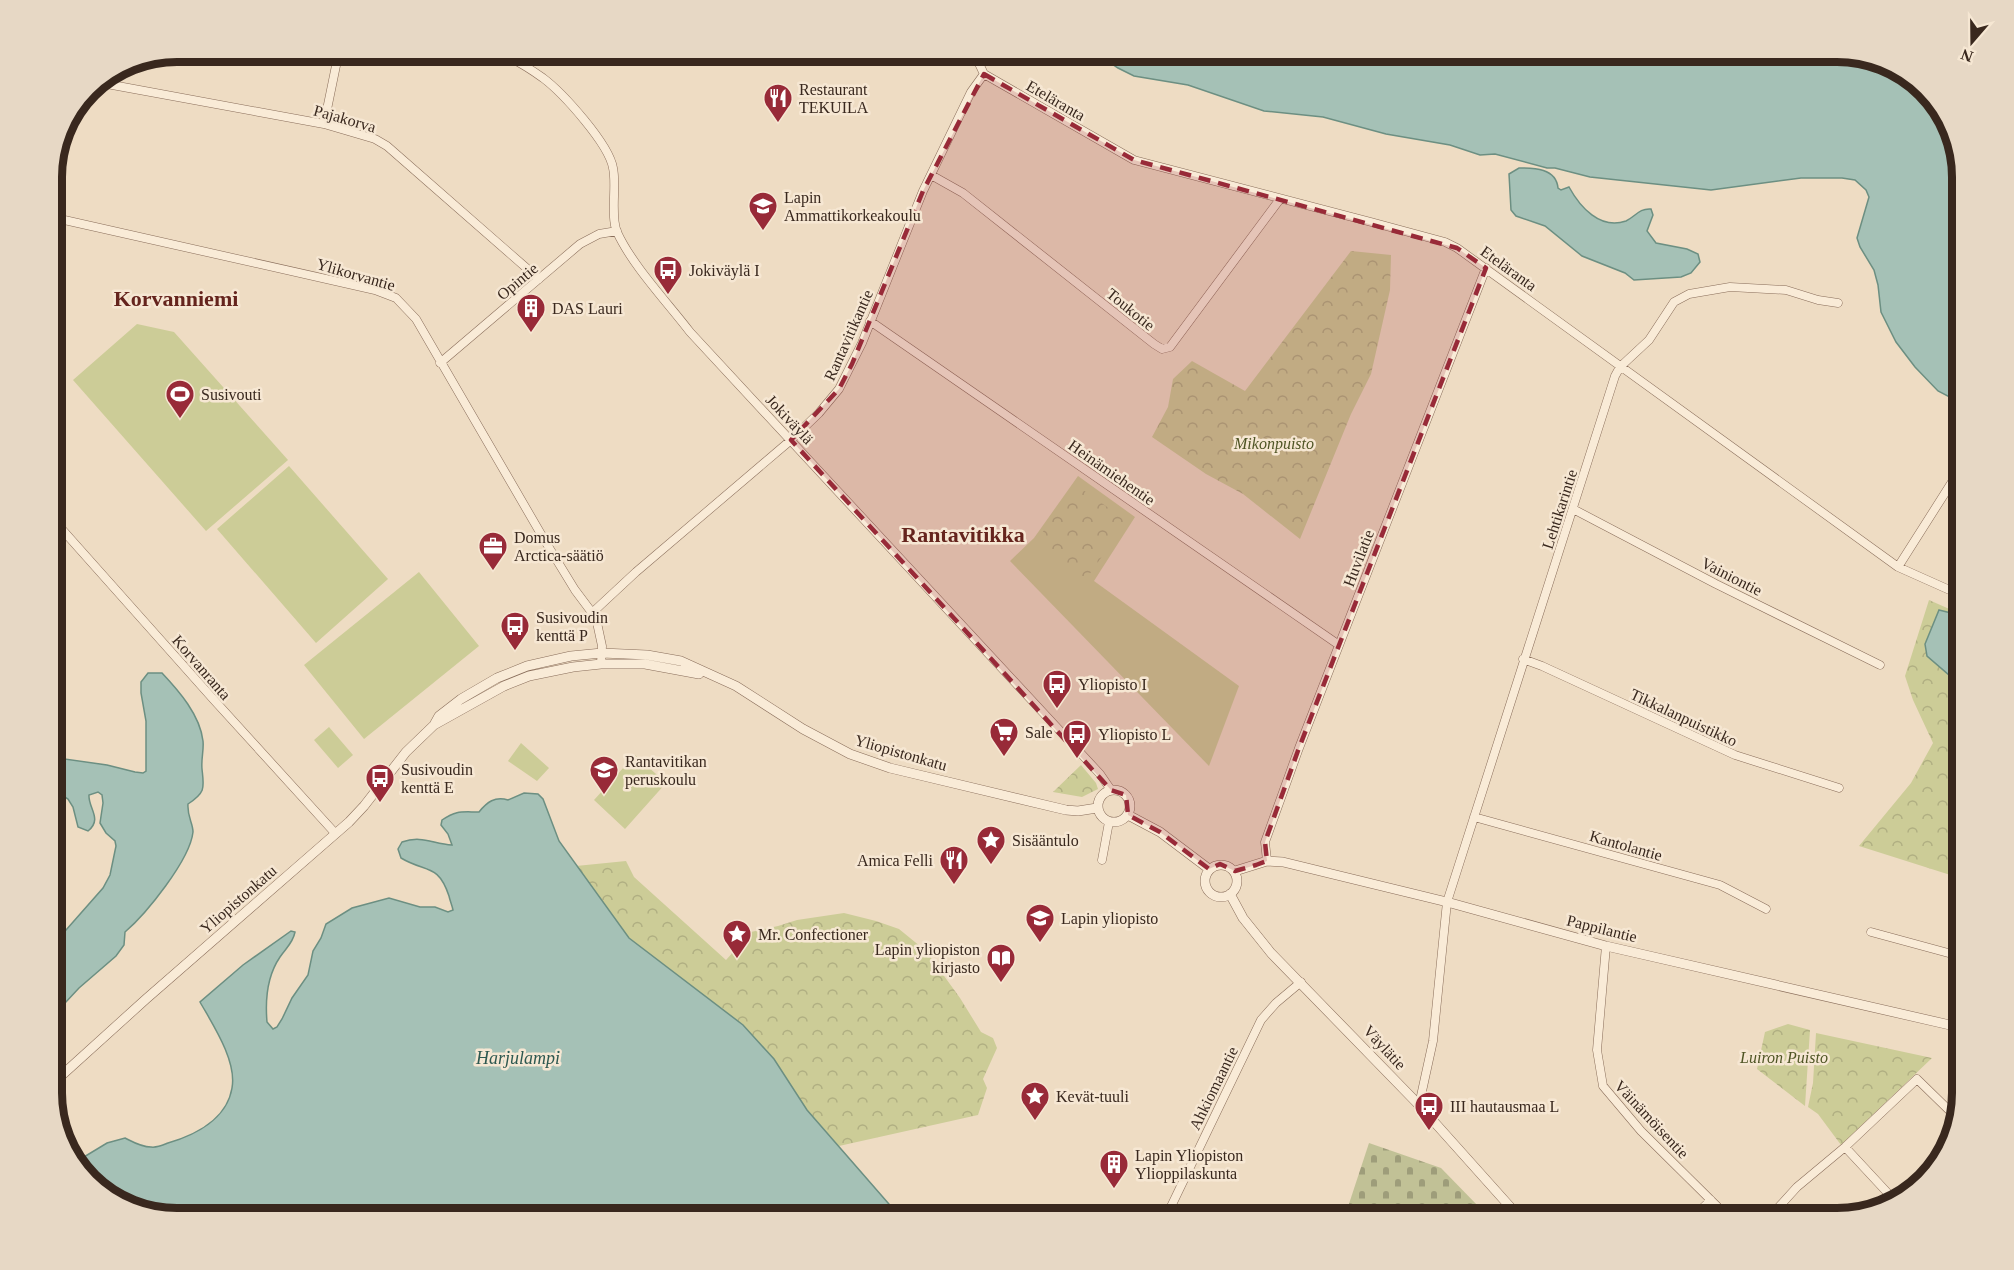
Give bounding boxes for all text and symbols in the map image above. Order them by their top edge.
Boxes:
north arrow [1942,12,2002,72]
text: N [1958,46,1975,66]
street label: Eteläranta [1023,77,1088,124]
place label: Restaurant TEKUILA [799,81,869,116]
restaurant icon: Restaurant TEKUILA [762,82,794,124]
street label: Pajakorva [311,101,378,136]
place label: Lapin Ammattikorkeakoulu [784,189,921,224]
school or university icon: Lapin Ammattikorkeakoulu [747,190,779,232]
street label: Eteläranta [1477,242,1540,294]
bus stop icon: Jokiväylä I [652,254,684,296]
street label: Ylikorvantie [315,255,397,294]
street label: Opintie [493,259,542,304]
place label: Jokiväylä I [689,262,760,280]
street label: Toukotie [1103,285,1158,334]
district label: Korvanniemi [114,286,238,311]
street label: Rantavitikantie [821,287,876,383]
building icon: DAS Lauri [515,292,547,334]
place label: DAS Lauri [552,300,623,317]
sports icon: Susivouti [164,378,196,420]
place label: Susivouti [201,386,262,403]
street label: Jokiväylä [762,391,817,448]
park label: Mikonpuisto [1233,435,1314,453]
street label: Heinämiehentie [1065,436,1158,508]
street label: Lehtikarintie [1539,467,1580,551]
district label: Rantavitikka [901,522,1025,547]
street label: Huvilatie [1340,527,1377,589]
place label: Domus Arctica-säätiö [514,529,604,564]
office icon: Domus Arctica-säätiö [477,530,509,572]
street label: Vainiontie [1699,554,1765,599]
place label: Susivoudin kenttä P [536,609,608,644]
bus stop icon: Susivoudin kenttä P [499,610,531,652]
street label: Korvanranta [169,632,234,703]
bus stop icon: Yliopisto I [1041,668,1073,710]
place label: Yliopisto I [1078,676,1147,694]
street label: Tikkalanpuistikko [1627,685,1740,751]
supermarket icon: Sale [988,716,1020,758]
bus stop icon: Yliopisto L [1061,718,1093,760]
place label: Sale [1025,724,1053,741]
place label: Yliopisto L [1098,726,1171,744]
street label: Yliopistonkatu [853,731,949,775]
place label: Rantavitikan peruskoulu [625,753,707,789]
school or university icon: Rantavitikan peruskoulu [588,754,620,796]
place label: Susivoudin kenttä E [401,761,473,796]
bus stop icon: Susivoudin kenttä E [364,762,396,804]
place icon: Sisääntulo [975,824,1007,866]
street label: Kantolantie [1588,827,1664,864]
place label: Sisääntulo [1012,832,1079,849]
restaurant icon: Amica Felli [938,844,970,886]
place label: Amica Felli [857,852,934,869]
street label: Yliopistonkatu [197,862,280,938]
school or university icon: Lapin yliopisto [1024,902,1056,944]
place label: Lapin yliopisto [1061,910,1158,928]
street label: Pappilantie [1565,912,1639,946]
place icon: Mr. Confectioner [721,918,753,960]
place label: Mr. Confectioner [758,926,869,943]
place label: Lapin yliopiston kirjasto [875,941,980,977]
library icon: Lapin yliopiston kirjasto [985,942,1017,984]
street label: Väylätie [1359,1022,1409,1074]
street label: Ahkiomaantie [1186,1044,1241,1133]
water label: Harjulampi [475,1048,560,1068]
park label: Luiron Puisto [1739,1049,1828,1066]
street label: Väinämöisentie [1611,1077,1692,1162]
place icon: Kevät-tuuli [1019,1080,1051,1122]
place label: Kevät-tuuli [1056,1088,1129,1105]
bus stop icon: III hautausmaa L [1413,1090,1445,1132]
place label: III hautausmaa L [1450,1098,1559,1115]
place label: Lapin Yliopiston Ylioppilaskunta [1135,1147,1243,1183]
building icon: Lapin Yliopiston Ylioppilaskunta [1098,1148,1130,1190]

